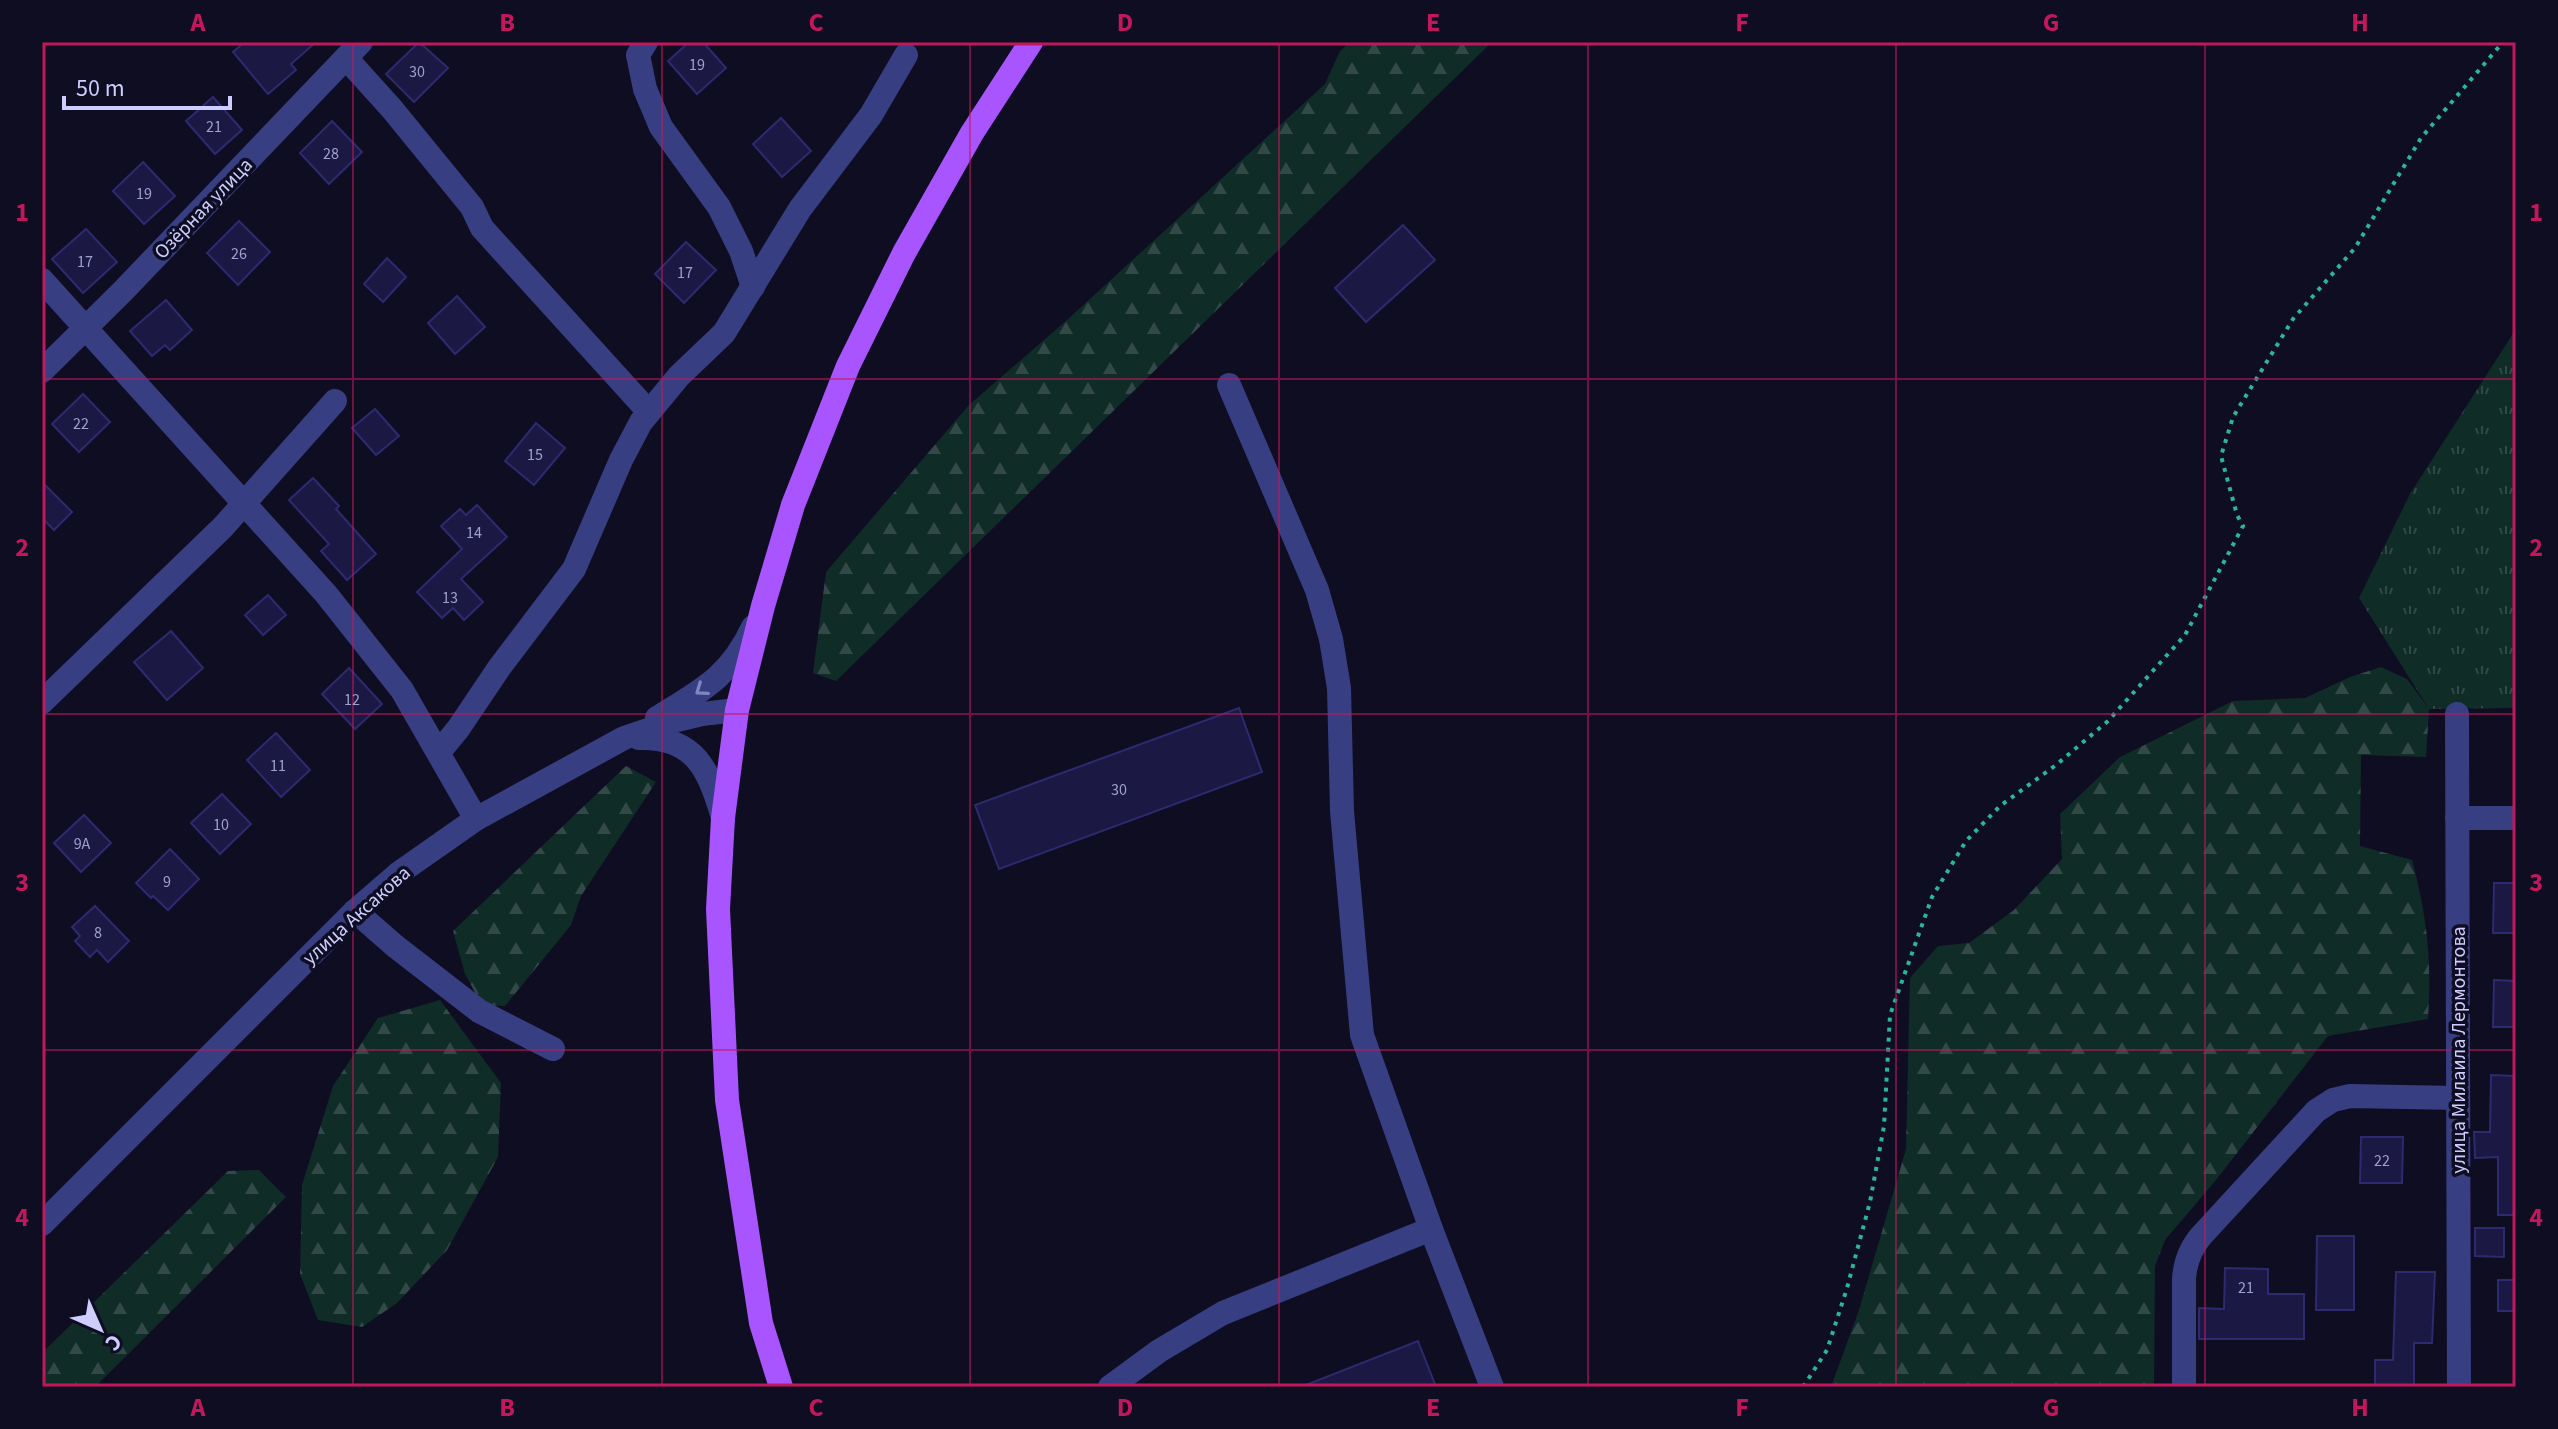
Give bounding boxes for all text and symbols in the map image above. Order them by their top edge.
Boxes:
text: A [190,4,207,41]
text: B [499,4,515,41]
text: C [808,4,824,41]
text: D [1117,4,1133,41]
text: E [1426,4,1440,41]
text: F [1735,4,1749,41]
text: G [2043,4,2059,41]
text: H [2351,4,2369,41]
house number: 19 [689,54,705,76]
scale bar [64,60,230,110]
house number: 30 [409,61,425,83]
text: 50 m [76,71,125,106]
house number: 21 [206,116,222,138]
house number: 28 [323,143,339,165]
street label: Озёрная улица [148,152,259,266]
house number: 19 [136,183,152,205]
text: 1 [15,194,29,231]
text: 1 [2529,194,2543,231]
house number: 26 [231,243,247,265]
house number: 17 [77,251,93,273]
house number: 17 [677,262,693,284]
house number: 22 [73,413,89,435]
house number: 15 [527,444,543,466]
house number: 14 [466,522,482,544]
text: 2 [15,529,29,566]
text: 2 [2529,529,2543,566]
house number: 13 [442,587,458,609]
one-way arrow [696,680,710,695]
house number: 12 [344,689,360,711]
house number: 11 [270,755,286,777]
house number: 30 [1111,779,1127,801]
house number: 10 [213,814,229,836]
house number: 9А [74,833,91,855]
street label: улица Аксакова [297,860,417,972]
text: 3 [15,864,29,901]
text: 3 [2529,864,2543,901]
house number: 9 [163,871,171,893]
house number: 8 [94,922,102,944]
street label: улица Милаила Лермонтова [2445,926,2473,1174]
house number: 22 [2374,1150,2390,1172]
text: 4 [15,1199,29,1236]
text: 4 [2529,1199,2543,1236]
house number: 21 [2238,1277,2254,1299]
north arrow [60,1289,140,1369]
text: С [97,1327,129,1358]
text: A [190,1389,207,1426]
text: B [499,1389,515,1426]
text: C [808,1389,824,1426]
text: D [1117,1389,1133,1426]
text: E [1426,1389,1440,1426]
text: F [1735,1389,1749,1426]
text: G [2043,1389,2059,1426]
text: H [2351,1389,2369,1426]

